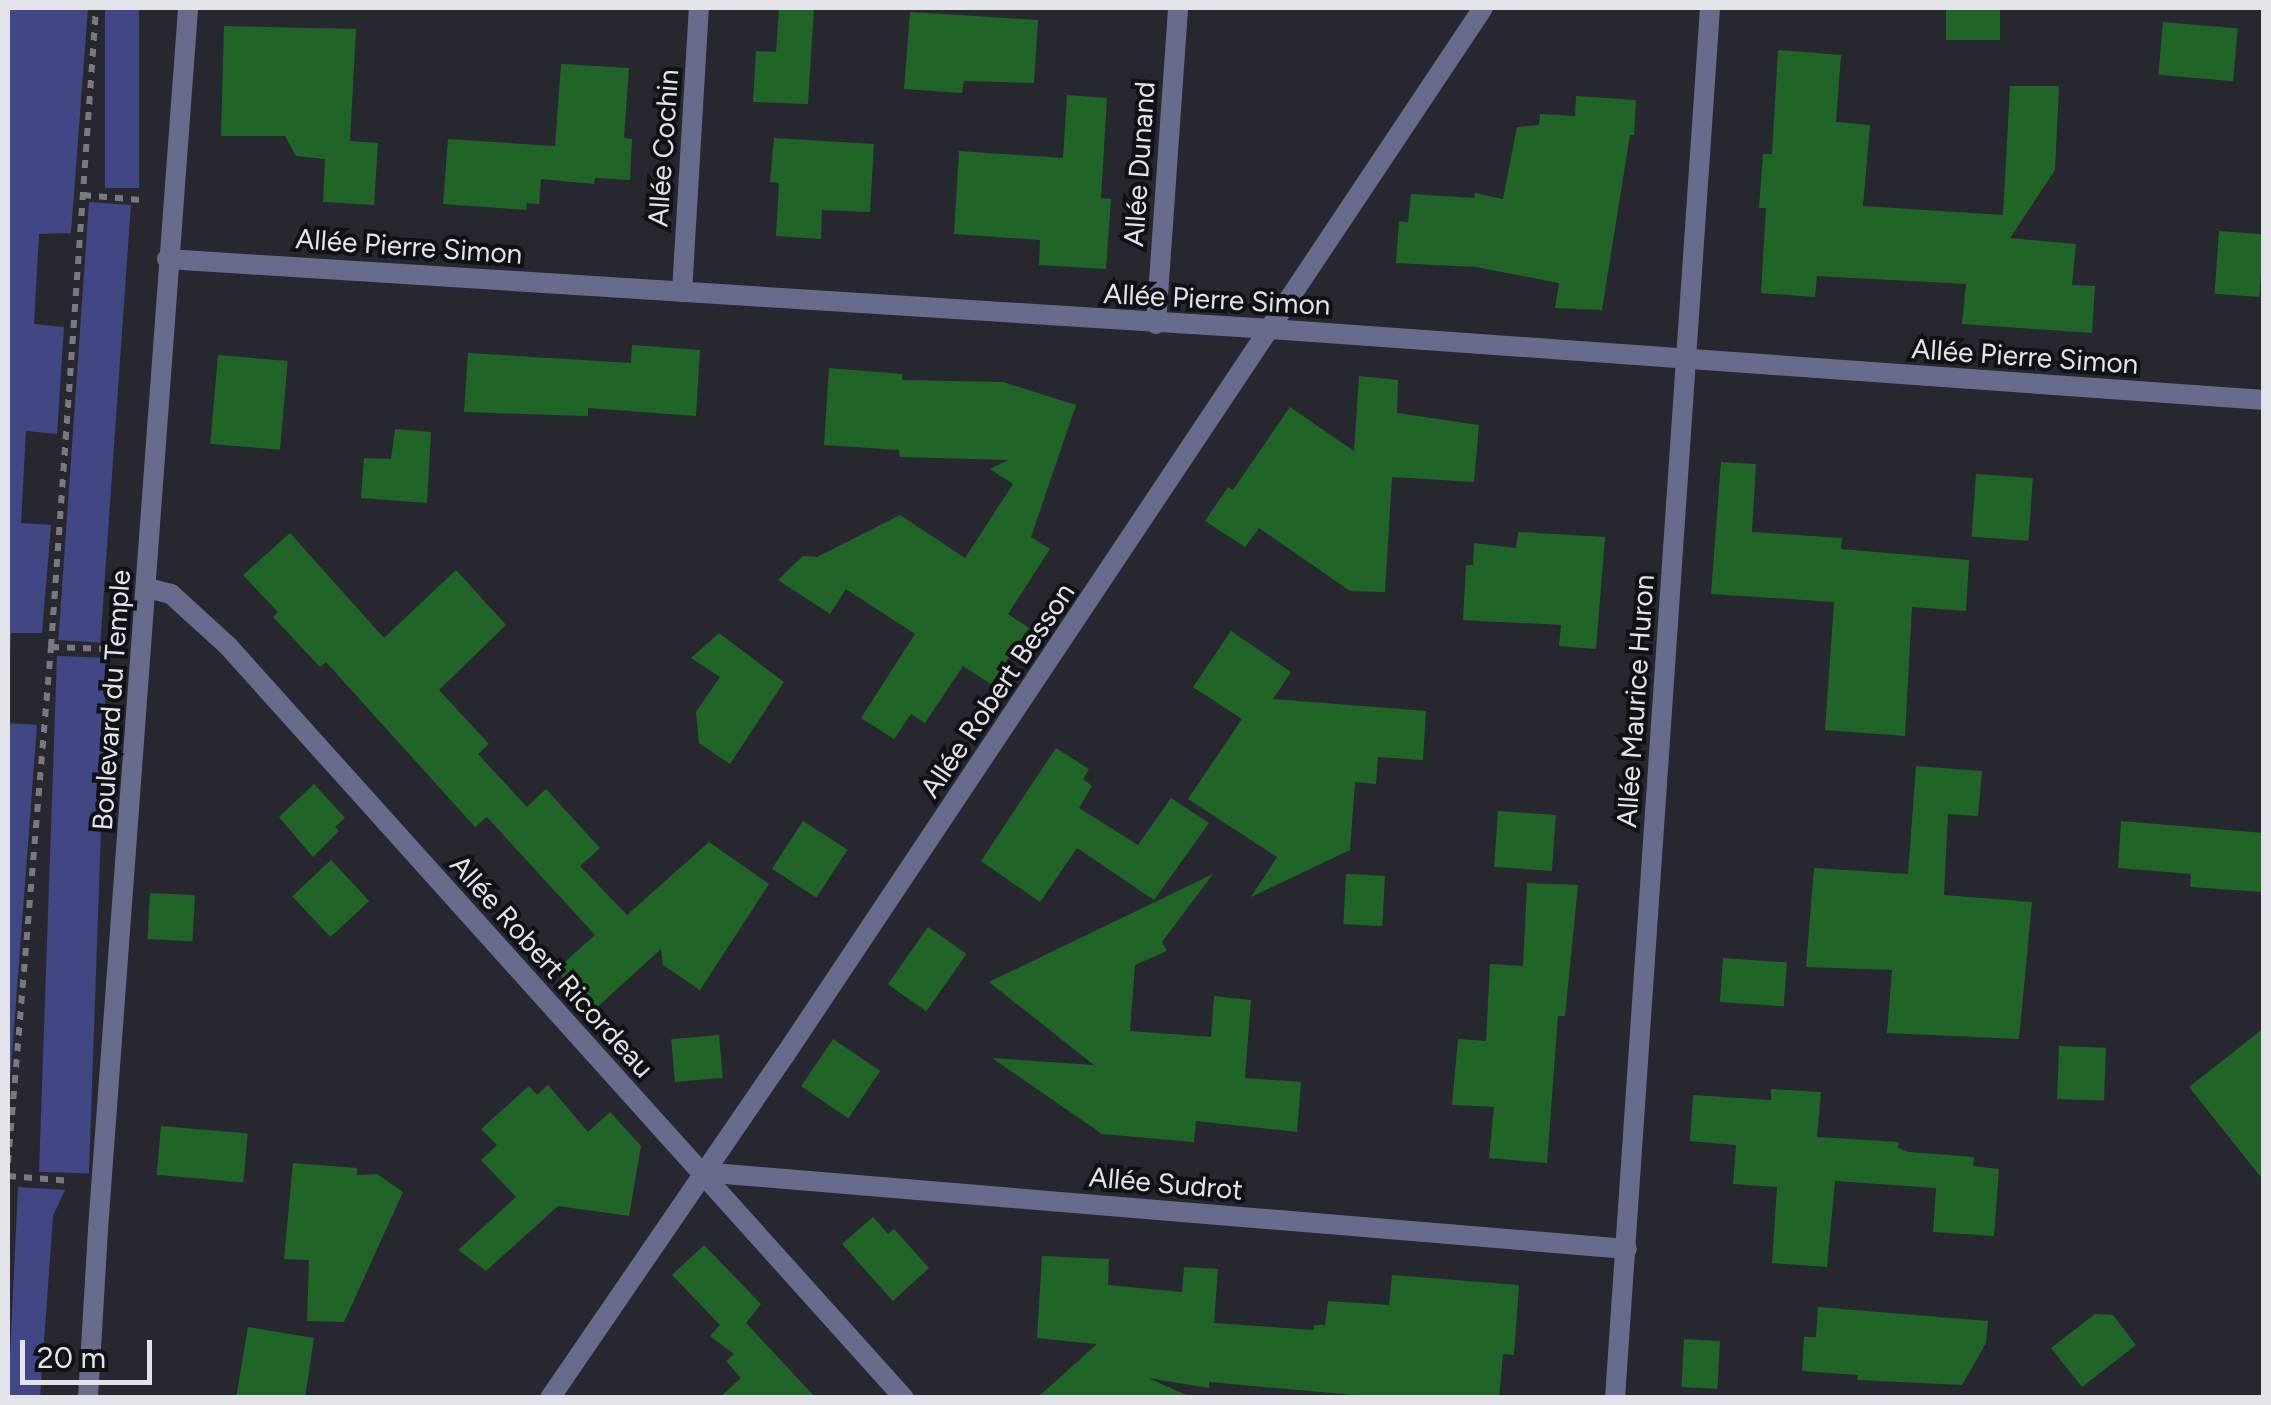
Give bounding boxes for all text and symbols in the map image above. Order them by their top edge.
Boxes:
street label: Allée Cochin [641,68,685,228]
street label: Allée Dunand [1116,80,1162,248]
street label: Allée Pierre Simon [294,221,524,271]
street label: Allée Pierre Simon [1103,276,1331,322]
street label: Allée Pierre Simon [1910,331,2140,381]
street label: Boulevard du Temple [85,569,137,831]
street label: Allée Maurice Huron [1609,573,1661,829]
street label: Allée Robert Besson [913,576,1081,804]
street label: Allée Robert Ricordeau [443,848,661,1084]
street label: Allée Sudrot [1088,1160,1244,1206]
scale bar [25,1320,158,1382]
text: 20 m [37,1339,106,1376]

